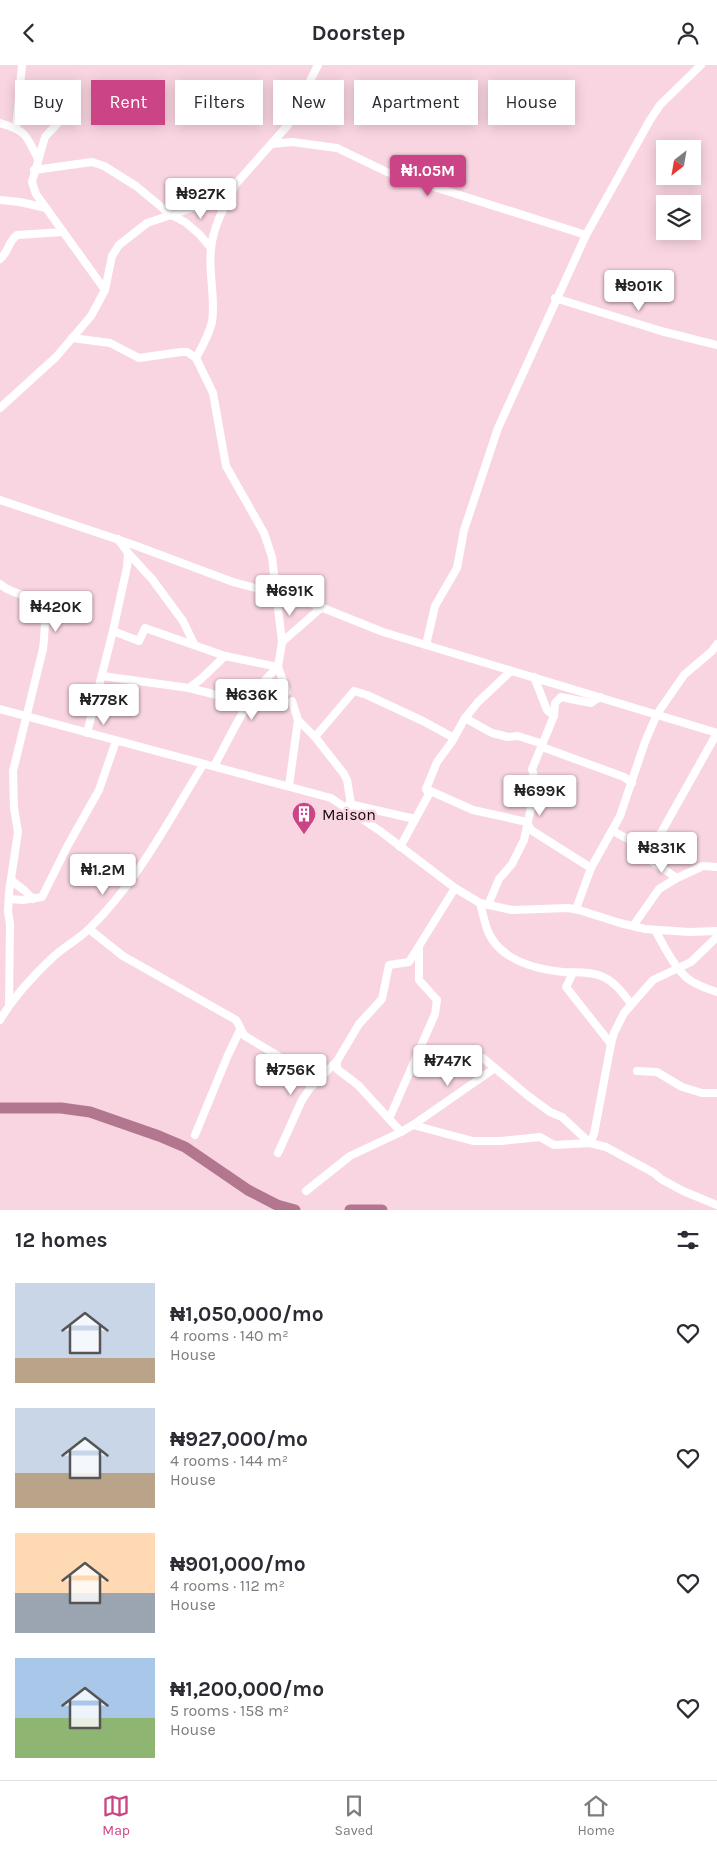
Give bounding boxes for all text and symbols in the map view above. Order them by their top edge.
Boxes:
icon: back [15,19,43,47]
icon: person [674,19,702,47]
text: Doorstep [311,20,406,46]
chip: Buy [15,80,81,125]
chip: Rent [91,80,165,125]
chip: Filters [175,80,263,125]
chip: New [273,80,344,125]
chip: Apartment [354,80,478,125]
chip: House [488,80,575,125]
north arrow [656,140,701,185]
map controls [656,140,701,240]
pin: ₦1.05M [387,155,469,197]
text: ₦1.05M [401,161,455,180]
pin: ₦927K [166,177,236,220]
text: ₦927K [176,184,226,203]
button: layers [656,195,701,240]
pin: ₦901K [604,269,674,312]
text: ₦901K [615,276,663,295]
pin: ₦691K [255,575,325,617]
text: ₦691K [266,581,314,600]
pin: ₦420K [21,591,91,633]
text: ₦420K [30,597,82,616]
pin: ₦636K [217,679,287,721]
pin: ₦778K [69,683,139,726]
text: ₦636K [226,685,278,704]
text: ₦778K [80,690,128,709]
pin: ₦699K [505,775,575,817]
text: ₦699K [514,781,566,800]
building icon: Maison [291,801,317,835]
place label: Maison [322,805,376,824]
pin: ₦831K [627,831,697,874]
text: ₦831K [638,838,686,857]
pin: ₦1.2M [68,853,138,896]
text: ₦1.2M [81,860,125,879]
pin: ₦747K [413,1045,483,1087]
text: ₦747K [424,1051,472,1070]
pin: ₦756K [256,1053,326,1096]
text: ₦756K [266,1060,316,1079]
icon: filters [674,1226,702,1254]
text: 12 homes [15,1228,108,1252]
text: ₦1,050,000/mo [170,1302,324,1326]
icon: home [55,1303,115,1363]
icon: heart [674,1319,702,1347]
text: 4 rooms · 140 m² [170,1326,289,1345]
text: House [170,1345,216,1364]
text: ₦927,000/mo [170,1427,308,1451]
icon: home [55,1428,115,1488]
icon: heart [674,1444,702,1472]
text: 4 rooms · 144 m² [170,1451,288,1470]
text: House [170,1470,216,1489]
text: ₦901,000/mo [170,1552,306,1576]
icon: home [55,1553,115,1613]
icon: heart [674,1569,702,1597]
text: 4 rooms · 112 m² [170,1576,285,1595]
text: House [170,1595,216,1614]
text: ₦1,200,000/mo [170,1677,324,1701]
icon: home [55,1678,115,1738]
icon: heart [674,1694,702,1722]
text: 5 rooms · 158 m² [170,1701,289,1720]
text: House [170,1720,216,1739]
tab: Map [102,1792,130,1839]
tab: Saved [334,1792,373,1839]
tab: Home [578,1792,615,1839]

